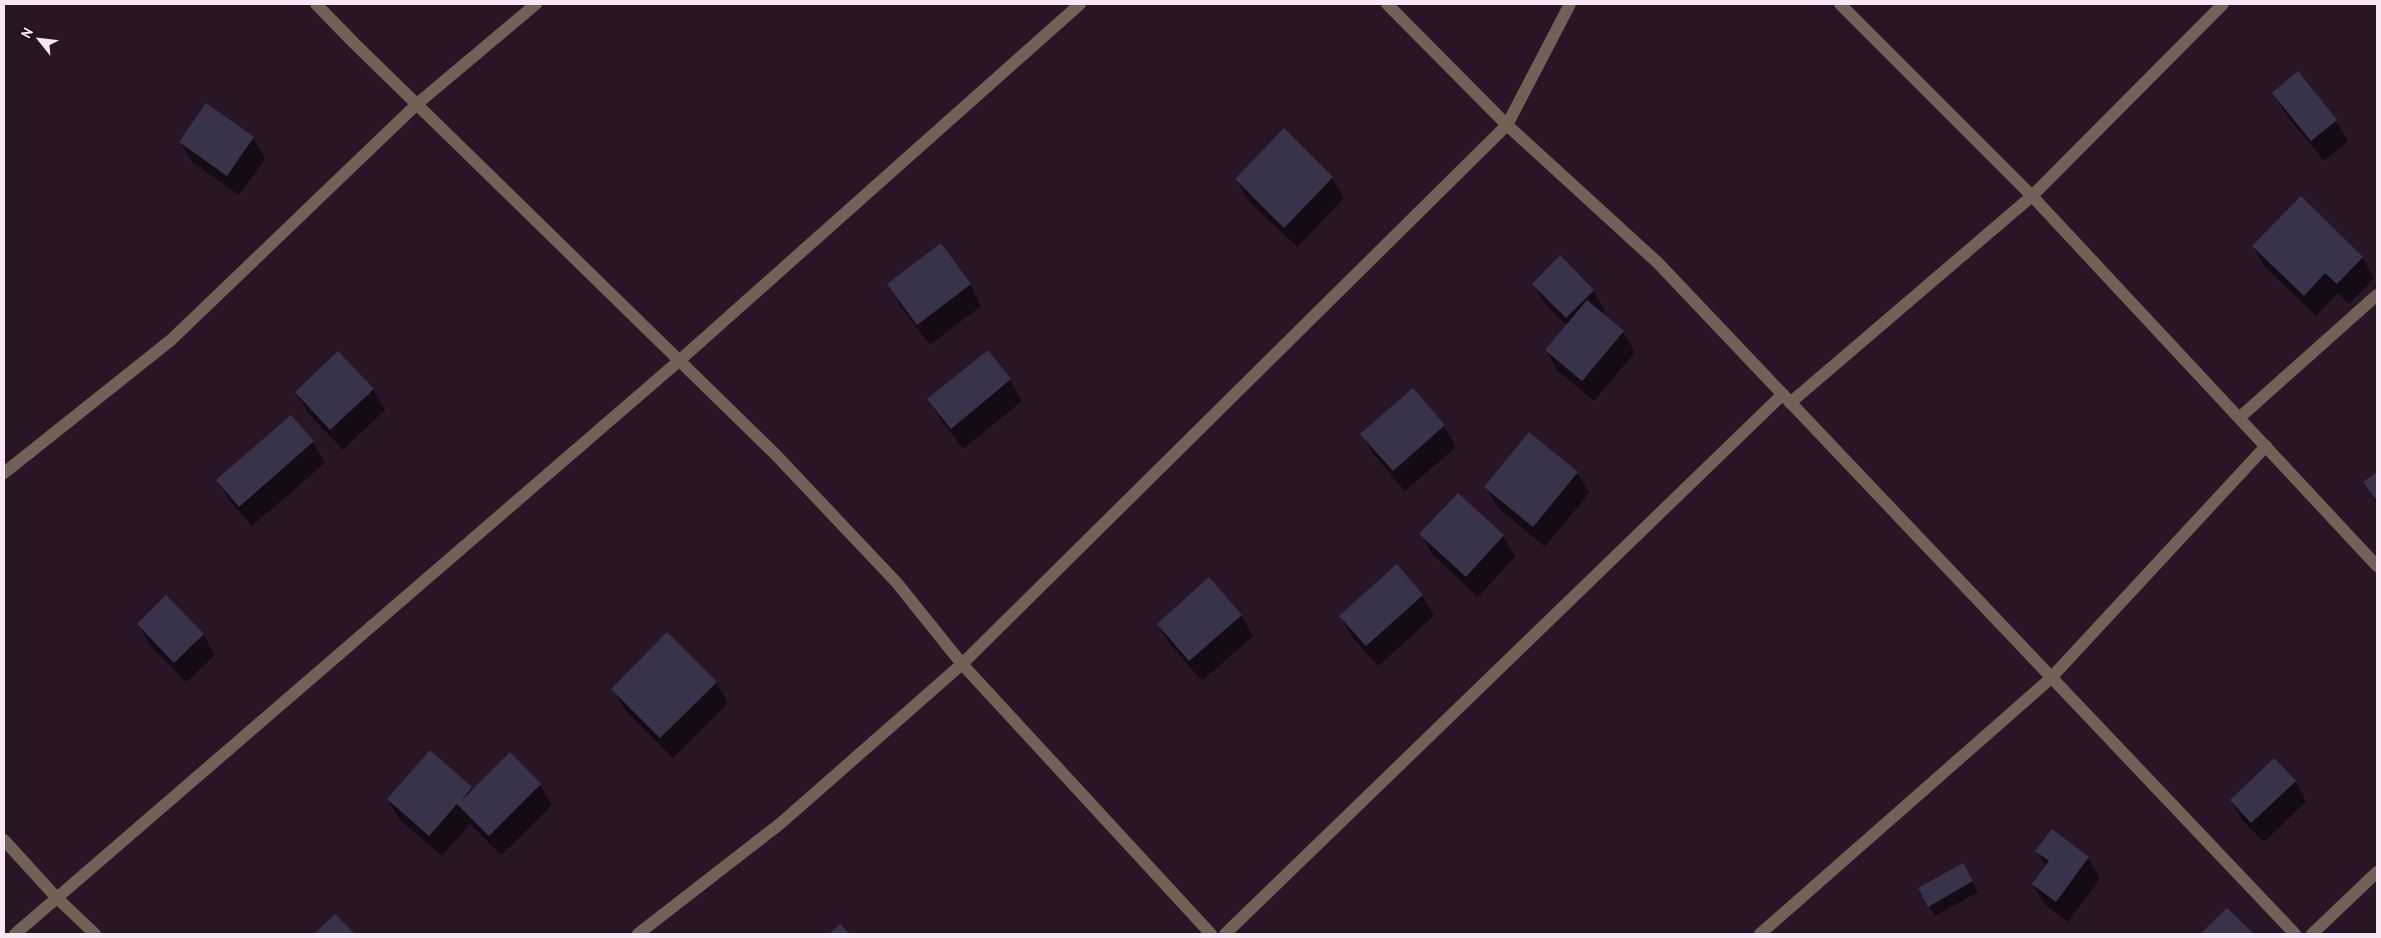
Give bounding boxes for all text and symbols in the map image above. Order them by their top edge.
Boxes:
north arrow [15,15,65,65]
text: N [17,24,37,41]

